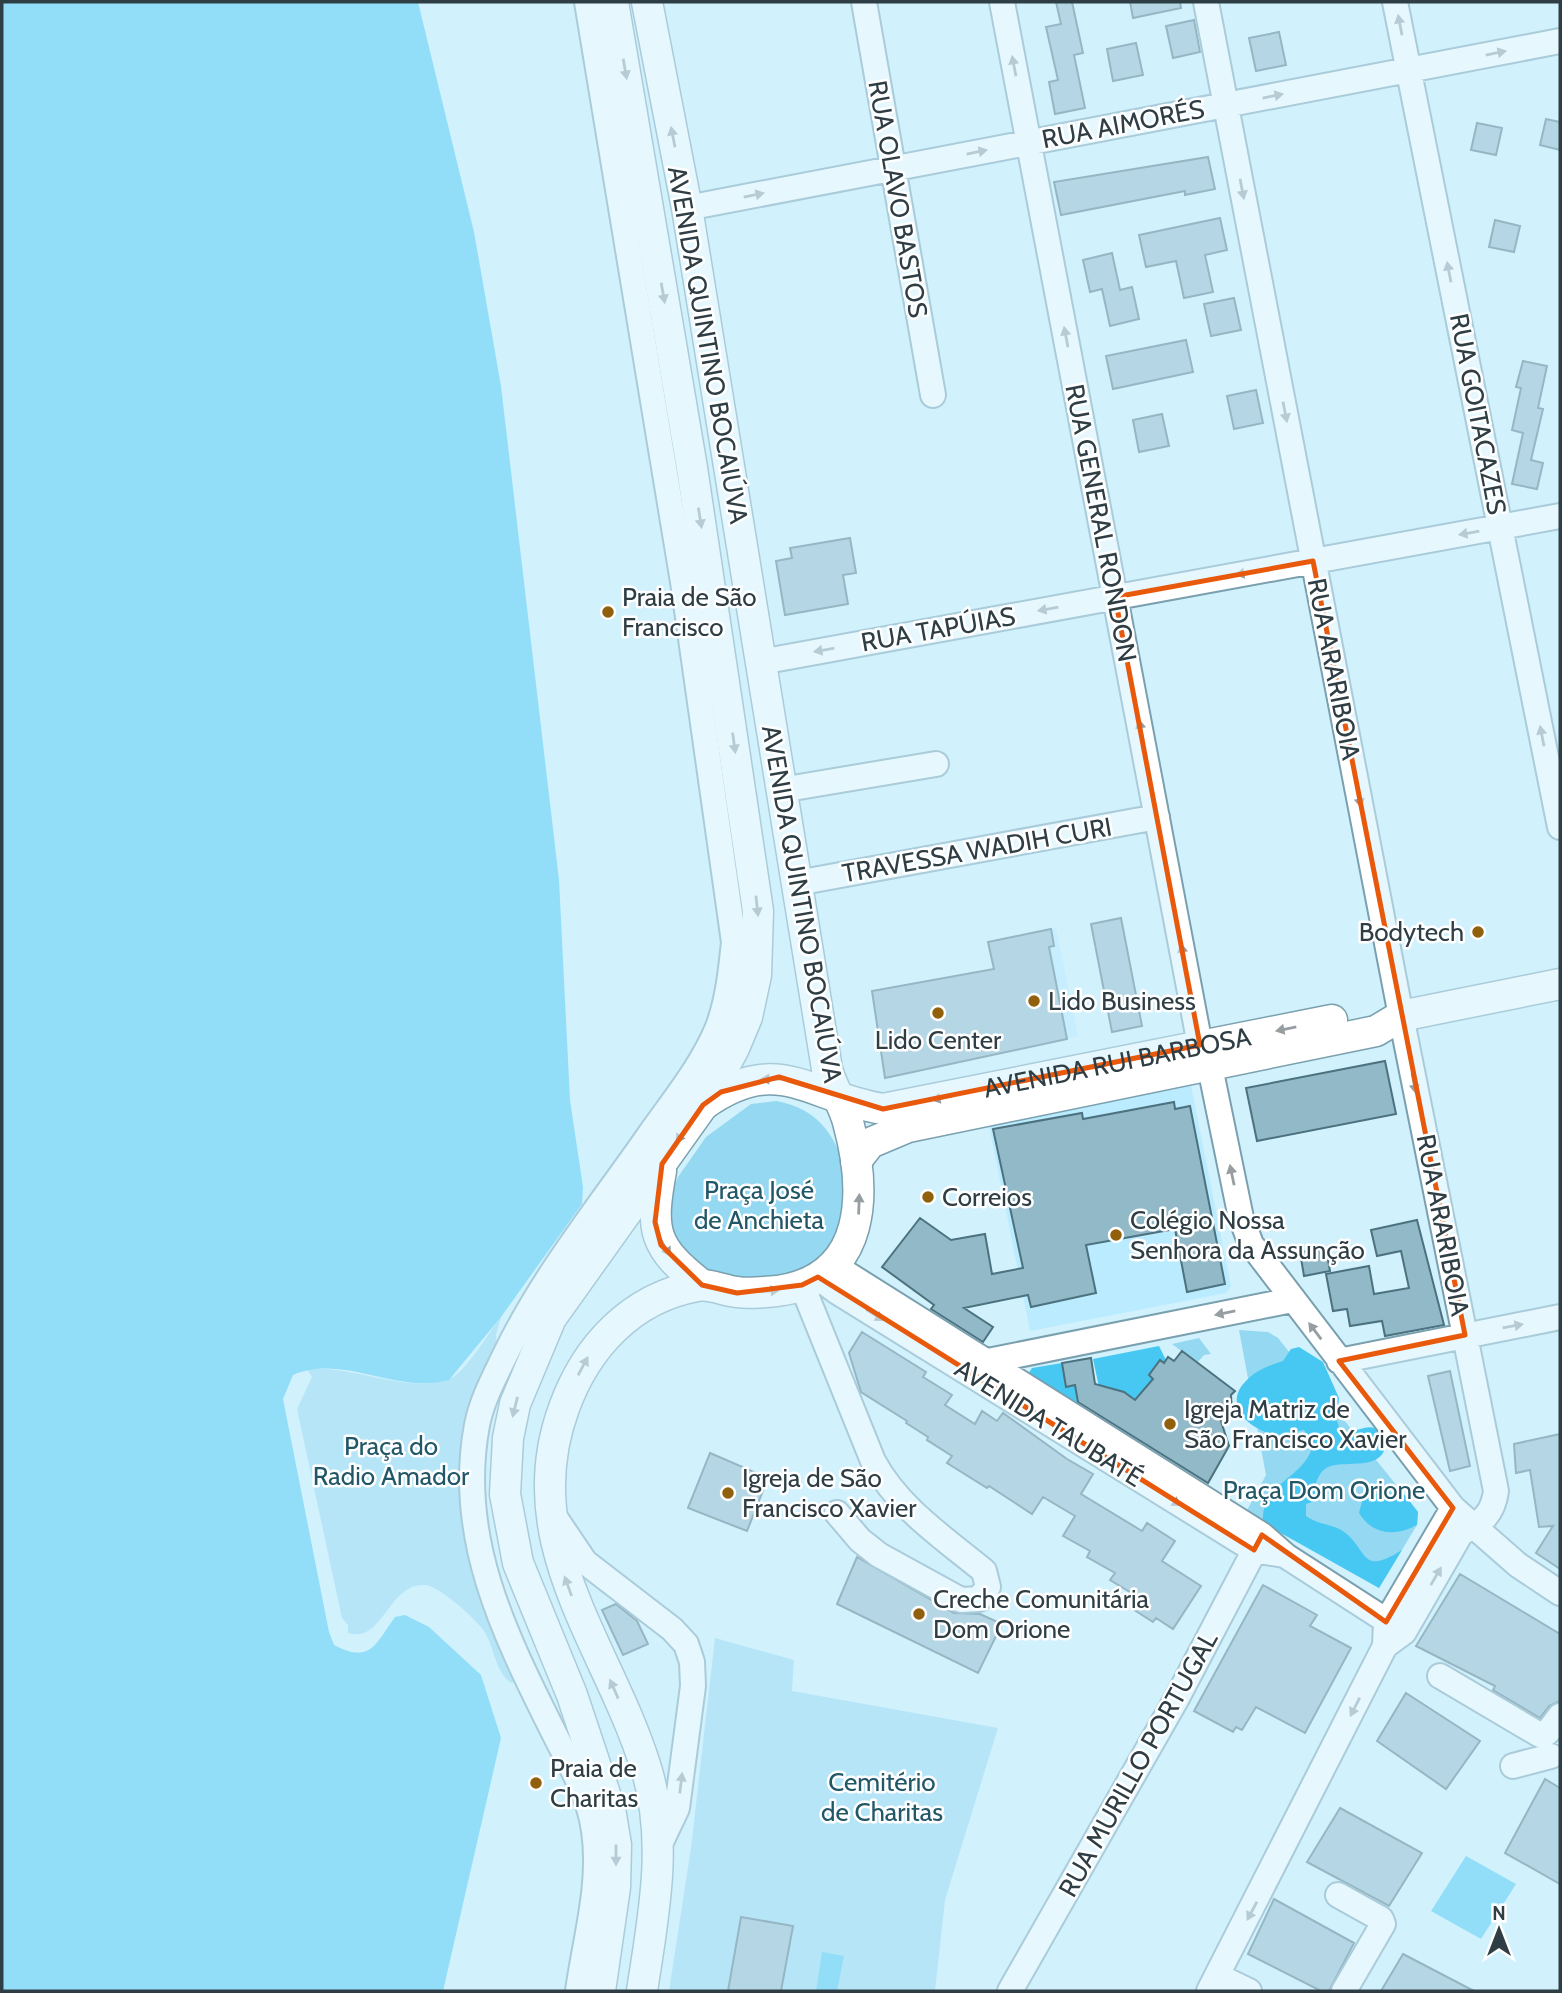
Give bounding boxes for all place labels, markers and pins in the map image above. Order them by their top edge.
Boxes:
place label: Praia de São Francisco [622,581,757,643]
marker: Praia de São Francisco [600,604,616,620]
place label: Bodytech [1359,916,1464,948]
marker: Bodytech [1470,924,1486,940]
place label: Lido Business [1048,985,1196,1017]
marker: Lido Business [1026,993,1042,1009]
marker: Lido Center [930,1005,946,1021]
place label: Lido Center [875,1024,1002,1056]
place label: Correios [942,1181,1032,1213]
marker: Correios [920,1189,936,1205]
place label: Colégio Nossa Senhora da Assunção [1130,1204,1365,1266]
marker: Colégio Nossa Senhora da Assunção [1108,1227,1124,1243]
place label: Igreja Matriz de São Francisco Xavier [1184,1393,1407,1455]
marker: Igreja Matriz de São Francisco Xavier [1162,1416,1178,1432]
place label: Igreja de São Francisco Xavier [742,1462,917,1524]
marker: Igreja de São Francisco Xavier [720,1485,736,1501]
place label: Creche Comunitária Dom Orione [933,1583,1149,1645]
marker: Creche Comunitária Dom Orione [911,1606,927,1622]
place label: Praia de Charitas [550,1752,639,1814]
marker: Praia de Charitas [528,1775,544,1791]

